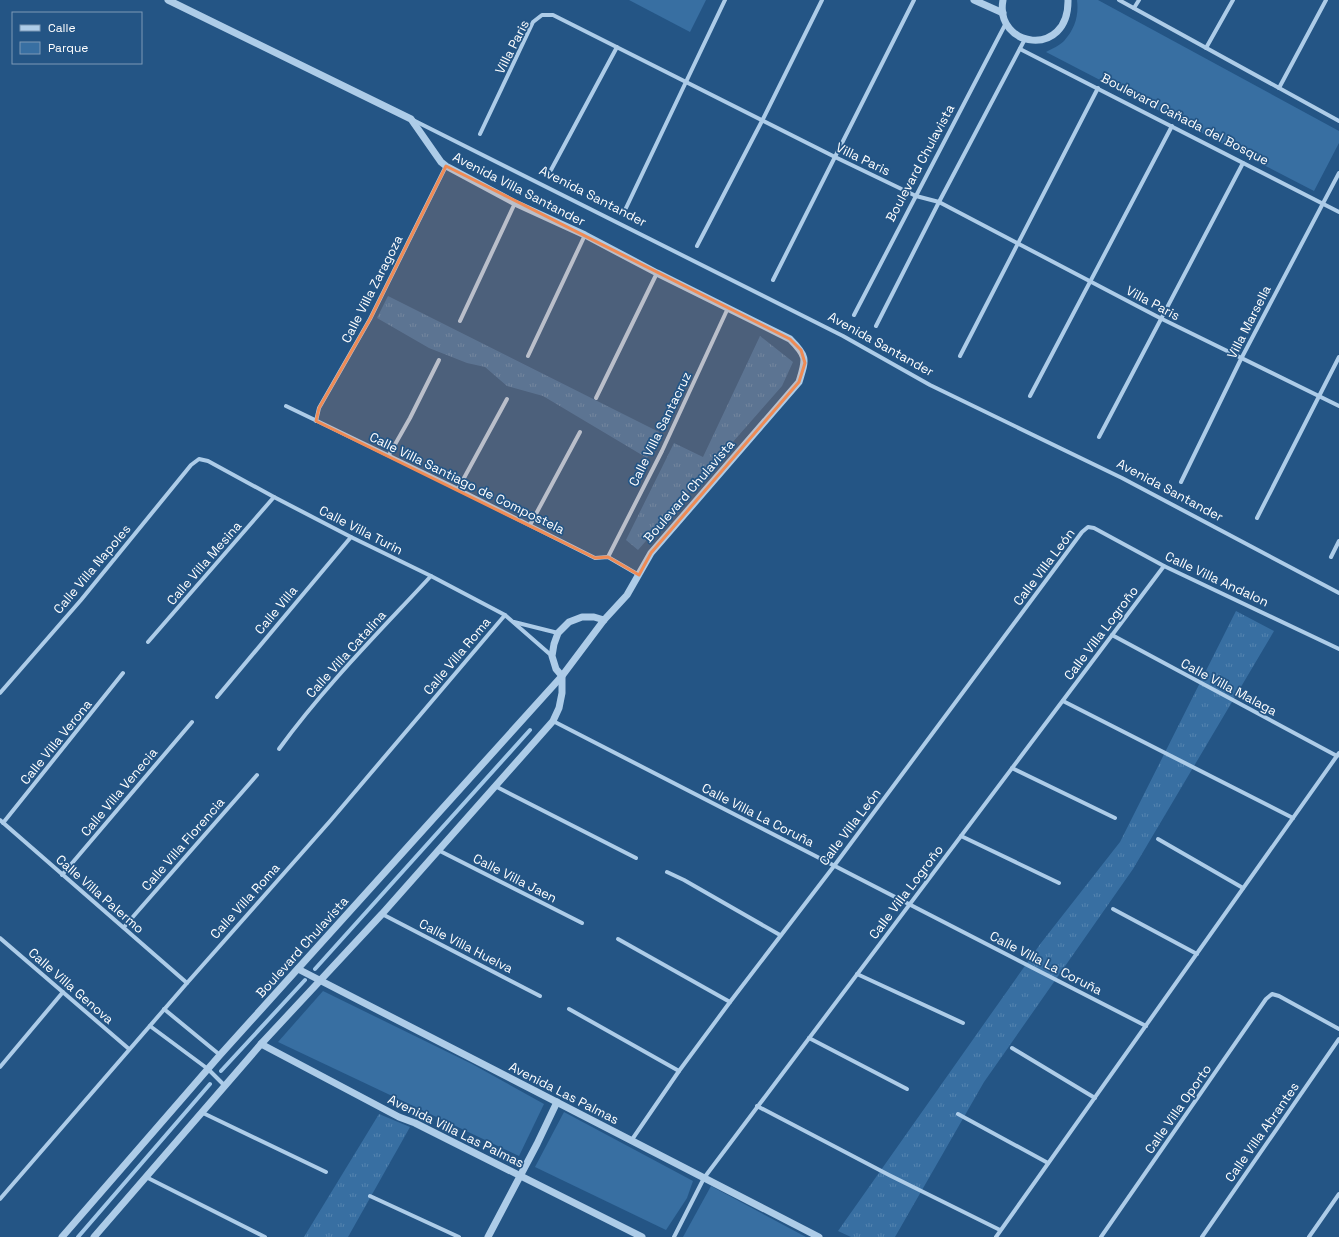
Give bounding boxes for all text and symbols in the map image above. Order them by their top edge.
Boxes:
legend [12,12,142,64]
street label: Villa Paris [491,17,533,77]
text: Calle [48,20,76,36]
text: Parque [48,40,88,56]
street label: Boulevard Cañada del Bosque [1098,69,1272,169]
street label: Boulevard Chulavista [882,101,958,225]
street label: Villa Paris [833,139,893,180]
street label: Avenida Villa Santander [450,148,588,230]
street label: Avenida Santander [536,162,650,230]
street label: Calle Villa Zaragoza [337,232,407,346]
street label: Villa Paris [1123,282,1183,324]
street label: Villa Marsella [1223,282,1275,362]
street label: Avenida Santander [825,308,937,380]
street label: Calle Villa Santacruz [625,369,695,489]
street label: Calle Villa Santiago de Compostela [367,428,568,538]
street label: Boulevard Chulavista [640,436,739,546]
street label: Avenida Santander [1114,455,1226,525]
street label: Calle Villa Turin [316,502,406,558]
street label: Calle Villa Mesina [163,517,245,609]
street label: Calle Villa Napoles [50,521,135,617]
street label: Calle Villa León [1009,525,1079,609]
street label: Calle Villa Andalon [1162,548,1272,610]
street label: Calle Villa [251,582,302,638]
street label: Calle Villa Logroño [1060,583,1142,683]
street label: Calle Villa Catalina [302,606,390,701]
street label: Calle Villa Roma [420,613,495,698]
street label: Calle Villa Malaga [1178,654,1280,720]
street label: Calle Villa Verona [16,696,96,788]
street label: Calle Villa Venecia [77,744,161,840]
street label: Calle Villa La Coruña [699,779,818,851]
street label: Calle Villa León [815,785,885,869]
street label: Calle Villa Florencia [138,793,229,894]
street label: Calle Villa Logroño [865,842,947,942]
street label: Calle Villa Jaen [470,850,560,906]
street label: Calle Villa Palermo [52,851,148,937]
street label: Calle Villa Roma [206,859,284,942]
street label: Boulevard Chulavista [252,892,352,1001]
street label: Calle Villa Huelva [416,915,516,977]
street label: Calle Villa La Coruña [987,927,1106,999]
street label: Calle Villa Genova [25,944,118,1028]
street label: Avenida Las Palmas [506,1058,622,1128]
street label: Calle Villa Oporto [1141,1061,1215,1157]
street label: Calle Villa Abrantes [1221,1079,1303,1185]
street label: Avenida Villa Las Palmas [385,1091,527,1171]

